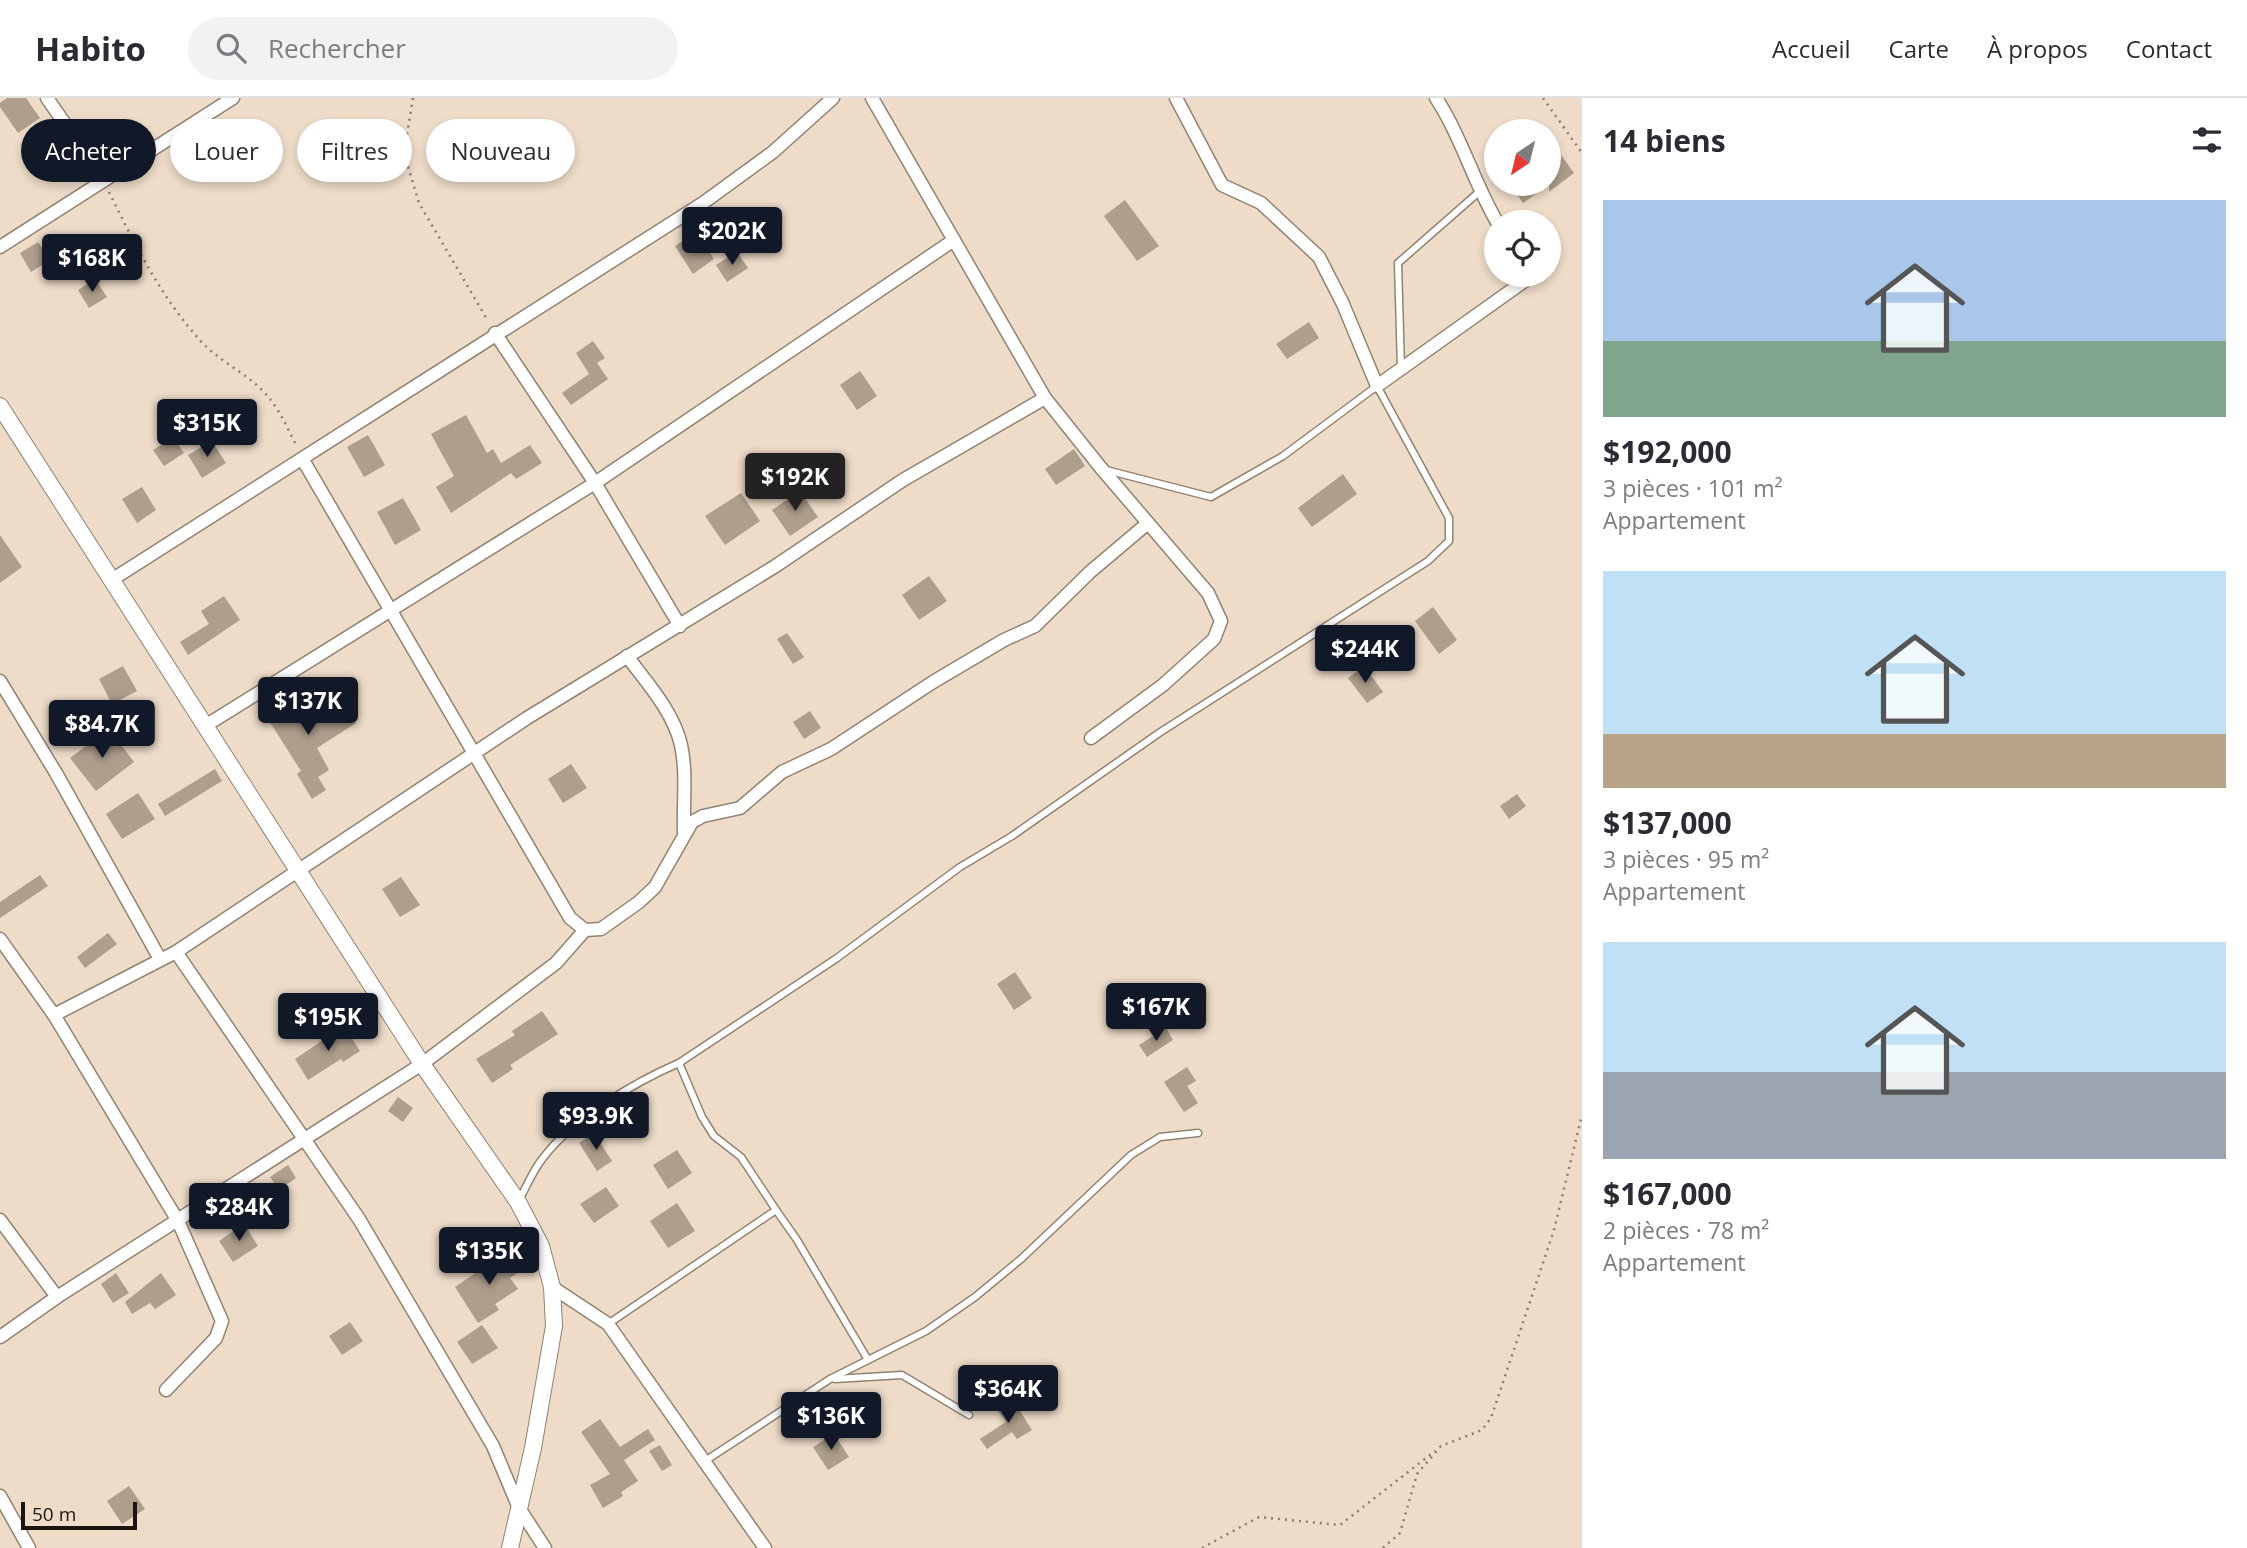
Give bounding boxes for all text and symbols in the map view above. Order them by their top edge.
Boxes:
search box [188,17,678,80]
text: Habito [35,26,146,71]
icon: search [212,29,250,67]
text: Rechercher [268,30,406,66]
text: Accueil [1772,32,1851,65]
text: Carte [1889,32,1949,65]
text: À propos [1987,32,2088,65]
text: Contact [2126,32,2212,65]
chip: Acheter [21,119,156,182]
chip: Louer [170,119,283,182]
chip: Filtres [297,119,412,182]
chip: Nouveau [426,119,575,182]
north arrow [1484,119,1561,196]
map controls [1484,119,1561,287]
text: 14 biens [1603,120,1726,161]
icon: filters [2188,121,2226,159]
pin: $202K [683,208,781,267]
button: locate [1484,210,1561,287]
text: $202K [698,214,766,246]
pin: $168K [43,234,141,294]
text: $168K [58,241,126,273]
icon: home [1852,245,1978,371]
pin: $315K [158,400,256,459]
text: $315K [173,406,241,438]
text: $192,000 [1603,431,1732,472]
pin: $192K [746,454,844,513]
text: $192K [761,460,829,492]
text: 3 pièces · 101 m² [1603,472,1783,504]
text: Appartement [1603,504,1746,536]
icon: home [1852,616,1978,742]
pin: $244K [1316,626,1414,685]
text: $244K [1331,632,1399,664]
pin: $137K [259,678,357,737]
text: $137K [274,684,342,716]
pin: $84.7K [45,700,159,760]
text: $84.7K [65,707,139,739]
text: $137,000 [1603,802,1732,843]
text: 3 pièces · 95 m² [1603,843,1769,875]
text: Appartement [1603,875,1746,907]
pin: $167K [1107,984,1205,1043]
icon: home [1852,987,1978,1113]
text: $167K [1122,990,1190,1022]
pin: $195K [279,993,377,1053]
text: $195K [294,1000,362,1032]
pin: $93.9K [539,1093,653,1152]
text: $93.9K [559,1099,633,1131]
text: $167,000 [1603,1173,1732,1214]
pin: $284K [190,1184,288,1243]
text: $284K [205,1190,273,1222]
text: 2 pièces · 78 m² [1603,1214,1769,1246]
pin: $135K [440,1228,538,1287]
text: $135K [455,1234,523,1266]
text: Appartement [1603,1246,1746,1278]
pin: $364K [959,1366,1057,1425]
text: $364K [974,1372,1042,1404]
pin: $136K [782,1392,880,1452]
text: $136K [797,1399,865,1431]
scale bar [21,1499,136,1531]
text: 50 m [32,1501,76,1527]

